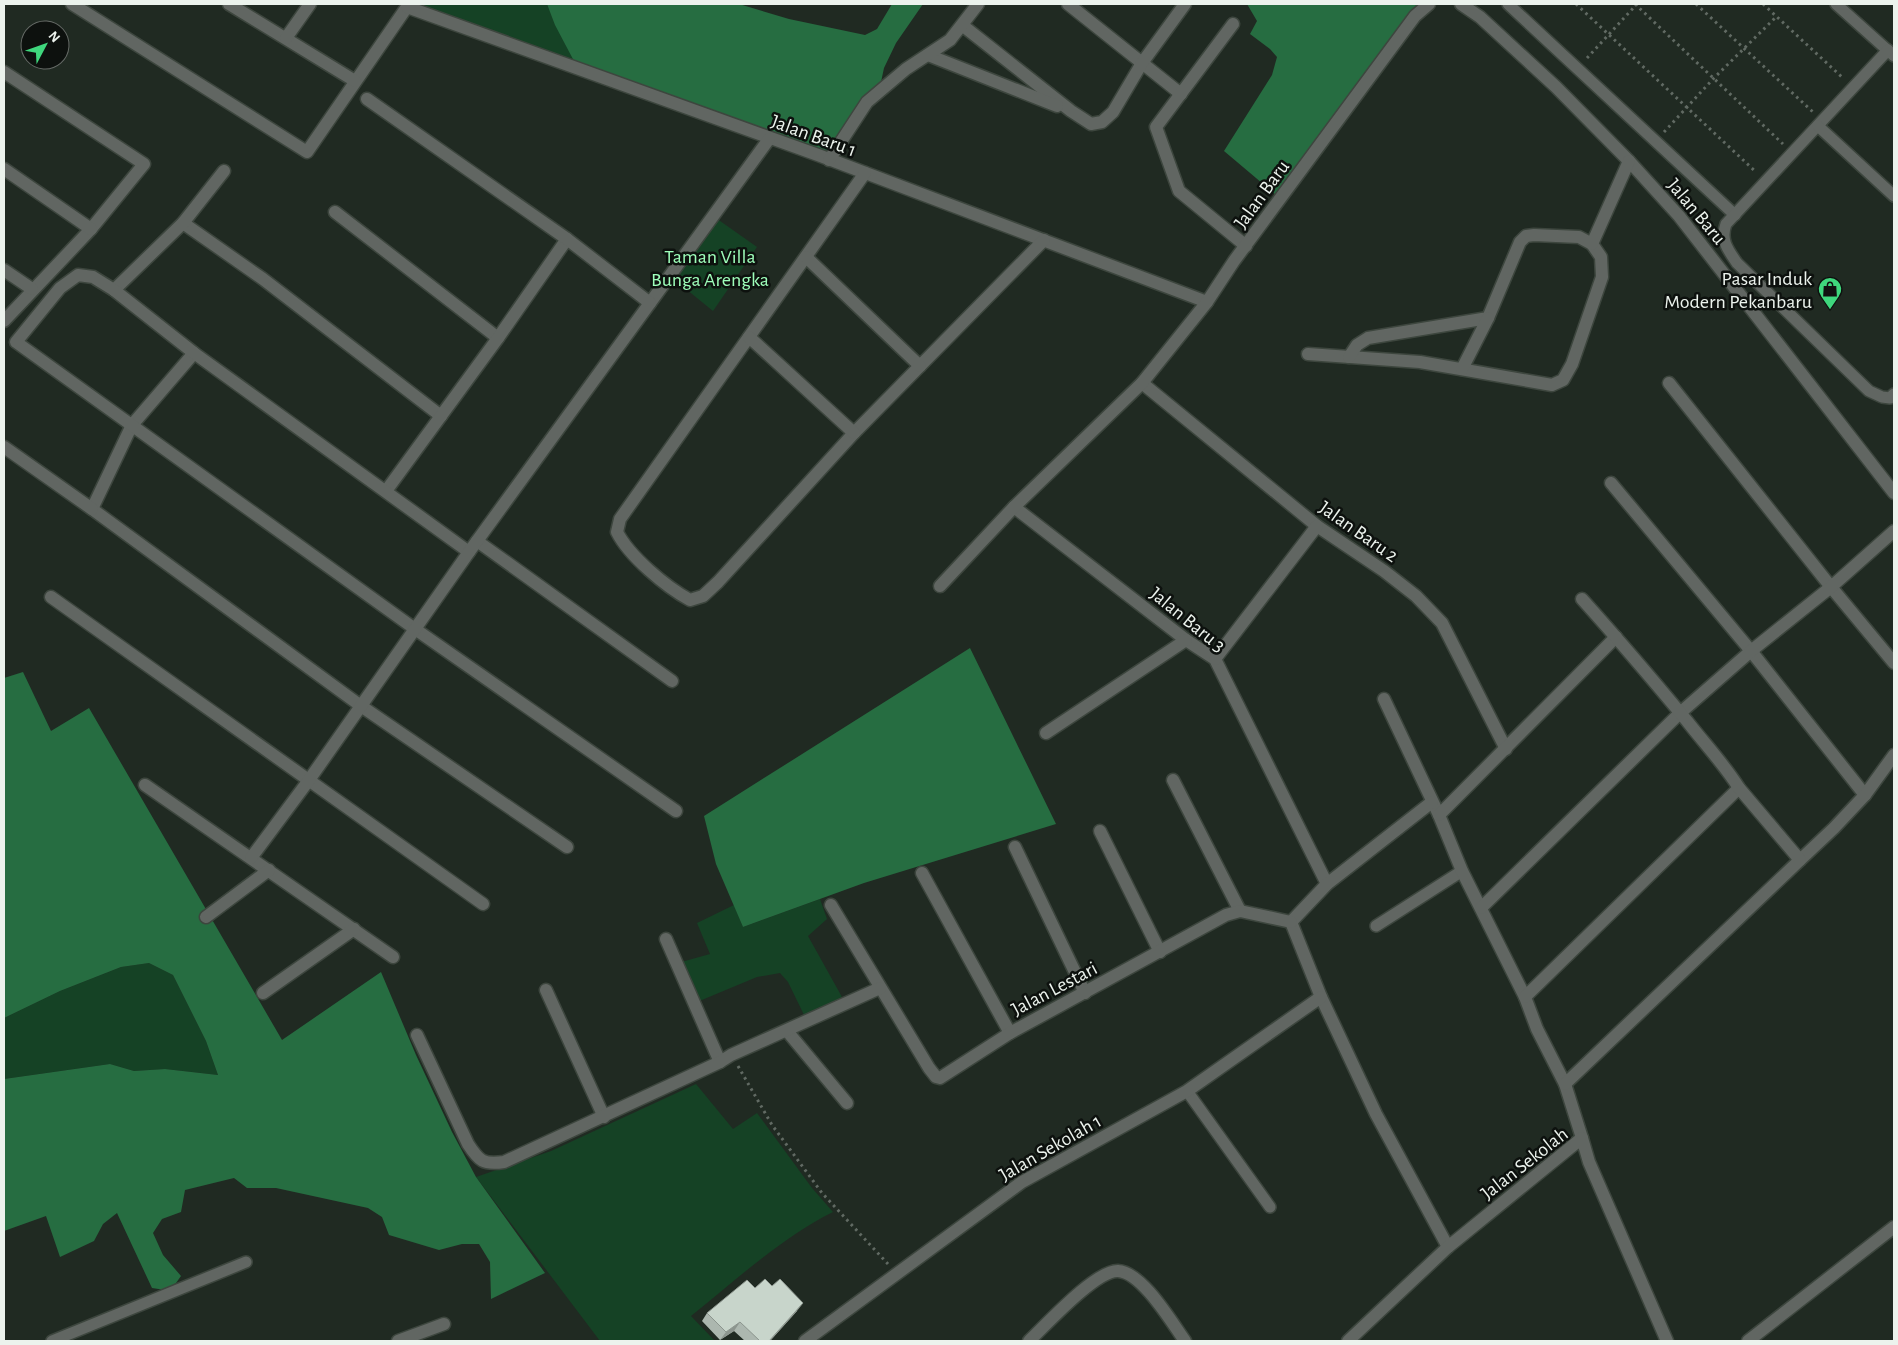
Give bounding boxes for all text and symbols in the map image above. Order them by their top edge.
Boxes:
north arrow [20,20,70,70]
text: N [46,29,63,45]
street label: Jalan Baru 1 [768,111,859,161]
street label: Jalan Baru [1230,157,1293,232]
street label: Jalan Baru [1663,175,1729,248]
park label: Taman Villa Bunga Arengka [651,247,769,290]
place label: Pasar Induk Modern Pekanbaru [1664,269,1812,312]
shop icon: Pasar Induk Modern Pekanbaru [1817,276,1843,310]
street label: Jalan Baru 2 [1315,497,1402,566]
street label: Jalan Baru 3 [1146,583,1229,656]
street label: Jalan Lestari [1008,958,1101,1020]
street label: Jalan Sekolah 1 [996,1111,1105,1185]
street label: Jalan Sekolah [1477,1124,1572,1204]

